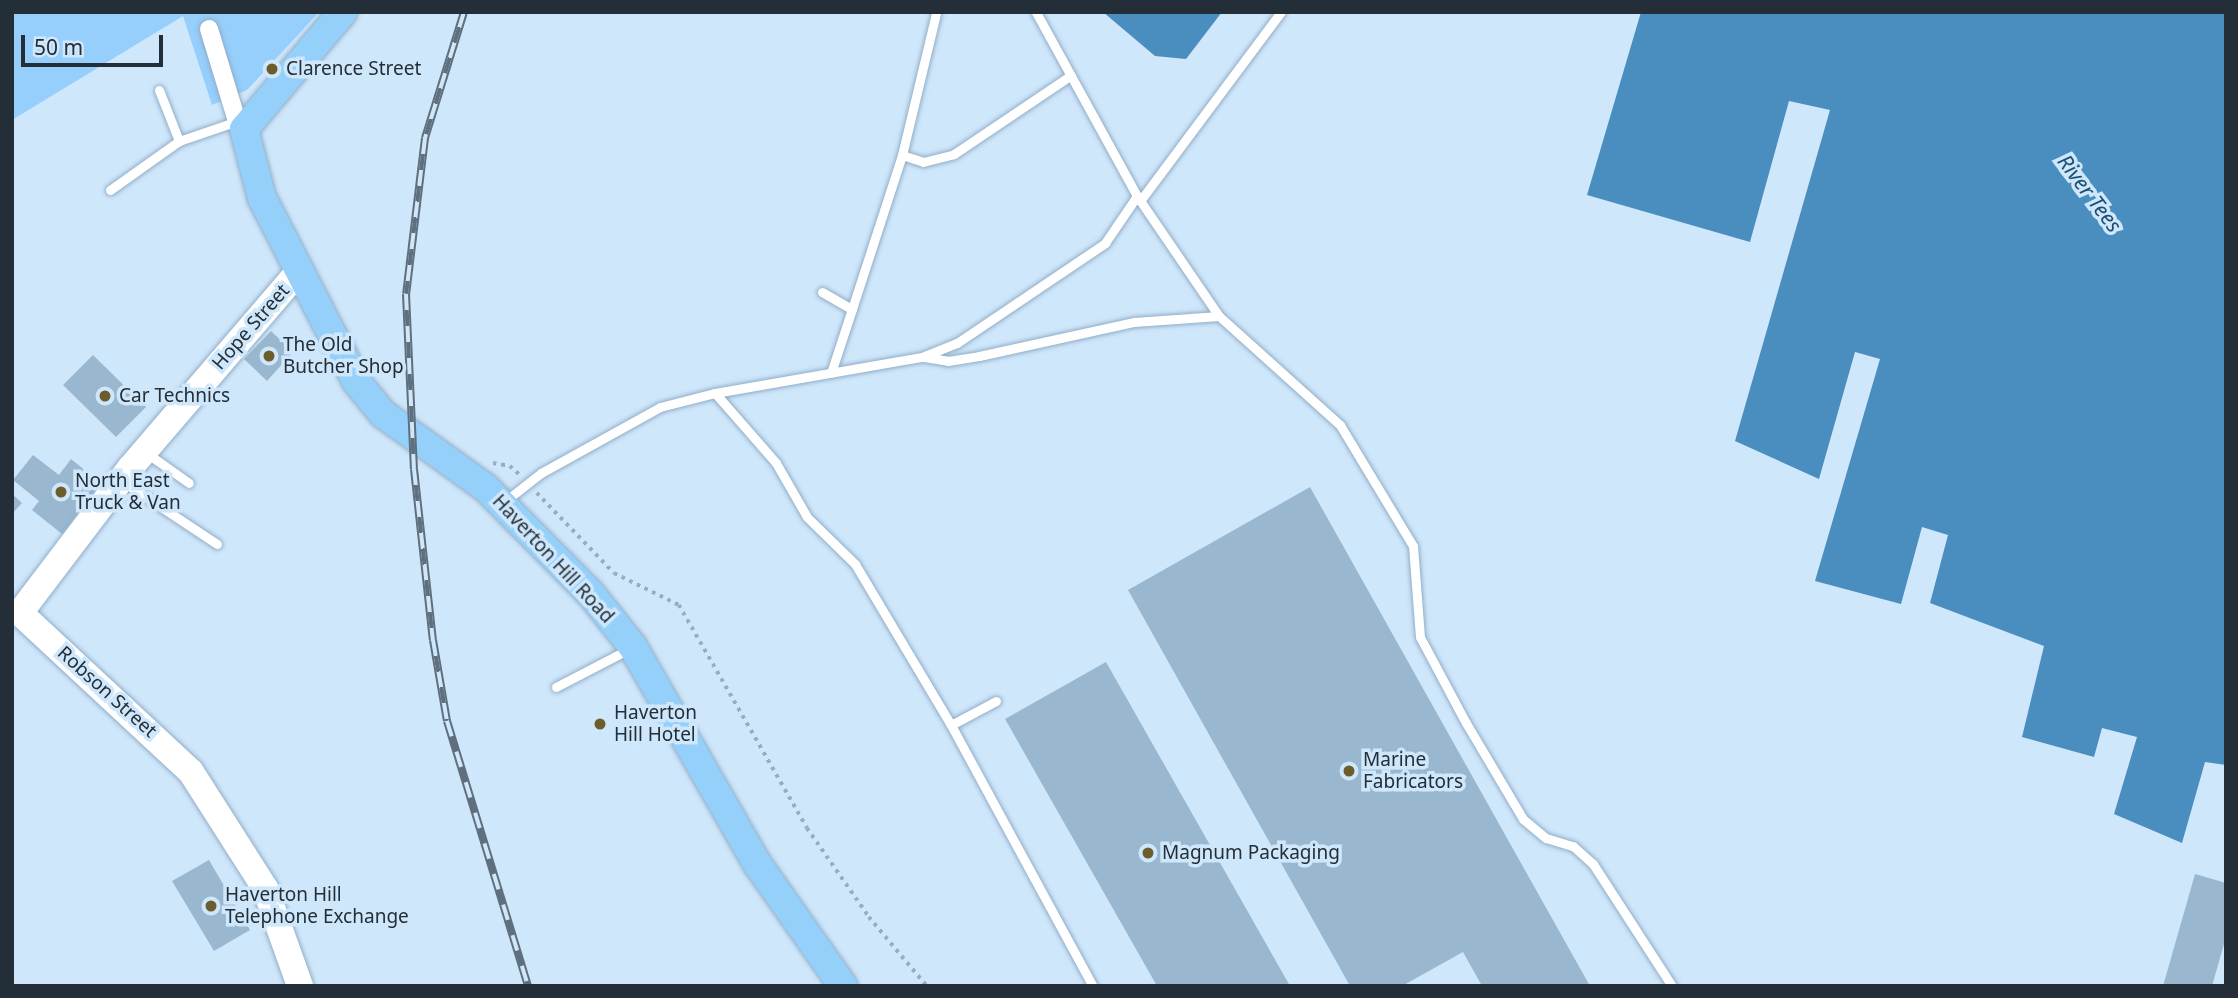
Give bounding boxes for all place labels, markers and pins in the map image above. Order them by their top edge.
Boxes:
place label: Clarence Street [286,58,421,80]
marker: Clarence Street [264,61,280,77]
place label: The Old Butcher Shop [283,334,404,378]
marker: The Old Butcher Shop [261,348,277,364]
place label: Car Technics [119,385,230,407]
marker: Car Technics [97,388,113,404]
place label: North East Truck & Van [75,470,181,514]
marker: North East Truck & Van [53,484,69,500]
place label: Haverton Hill Hotel [614,702,697,746]
marker: Haverton Hill Hotel [592,716,608,732]
place label: Marine Fabricators [1363,749,1463,793]
marker: Marine Fabricators [1341,763,1357,779]
place label: Magnum Packaging [1162,842,1340,864]
marker: Magnum Packaging [1140,845,1156,861]
place label: Haverton Hill Telephone Exchange [225,884,409,928]
marker: Haverton Hill Telephone Exchange [203,898,219,914]

